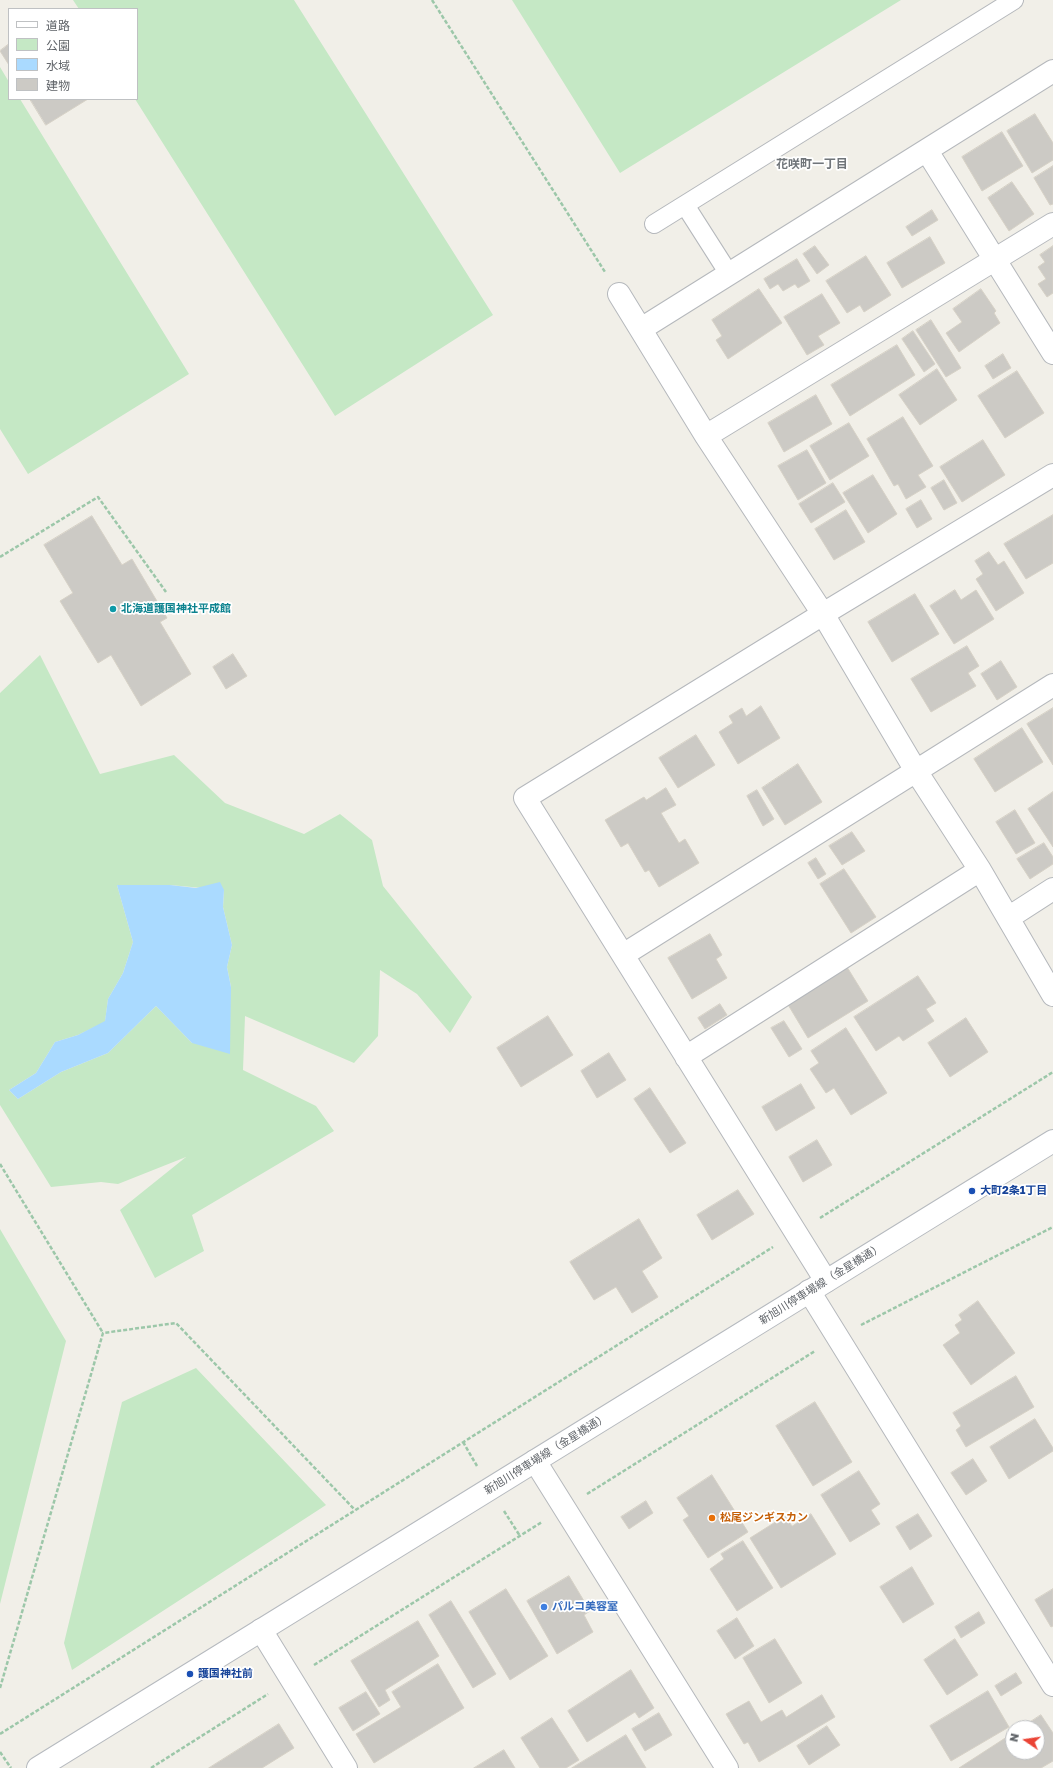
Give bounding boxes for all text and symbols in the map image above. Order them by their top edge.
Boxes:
legend [8,8,138,100]
text: 道路 [46,18,70,33]
text: 公園 [46,38,70,53]
text: 水域 [46,58,70,73]
text: 建物 [46,78,70,93]
district label: 花咲町一丁目 [776,157,848,171]
place label: 北海道護国神社平成館 [121,602,231,616]
marker: 北海道護国神社平成館 [108,604,118,614]
place label: 大町2条1丁目 [980,1184,1047,1198]
marker: 大町2条1丁目 [967,1186,977,1196]
street label: 新旭川停車場線（金星橋通） [757,1241,885,1327]
street label: 新旭川停車場線（金星橋通） [482,1411,610,1497]
place label: 松尾ジンギスカン [720,1511,808,1525]
marker: 松尾ジンギスカン [707,1513,717,1523]
place label: パルコ美容室 [552,1600,618,1614]
marker: パルコ美容室 [539,1602,549,1612]
place label: 護国神社前 [198,1667,253,1681]
marker: 護国神社前 [185,1669,195,1679]
north arrow [1005,1720,1045,1760]
text: N [1007,1732,1021,1743]

